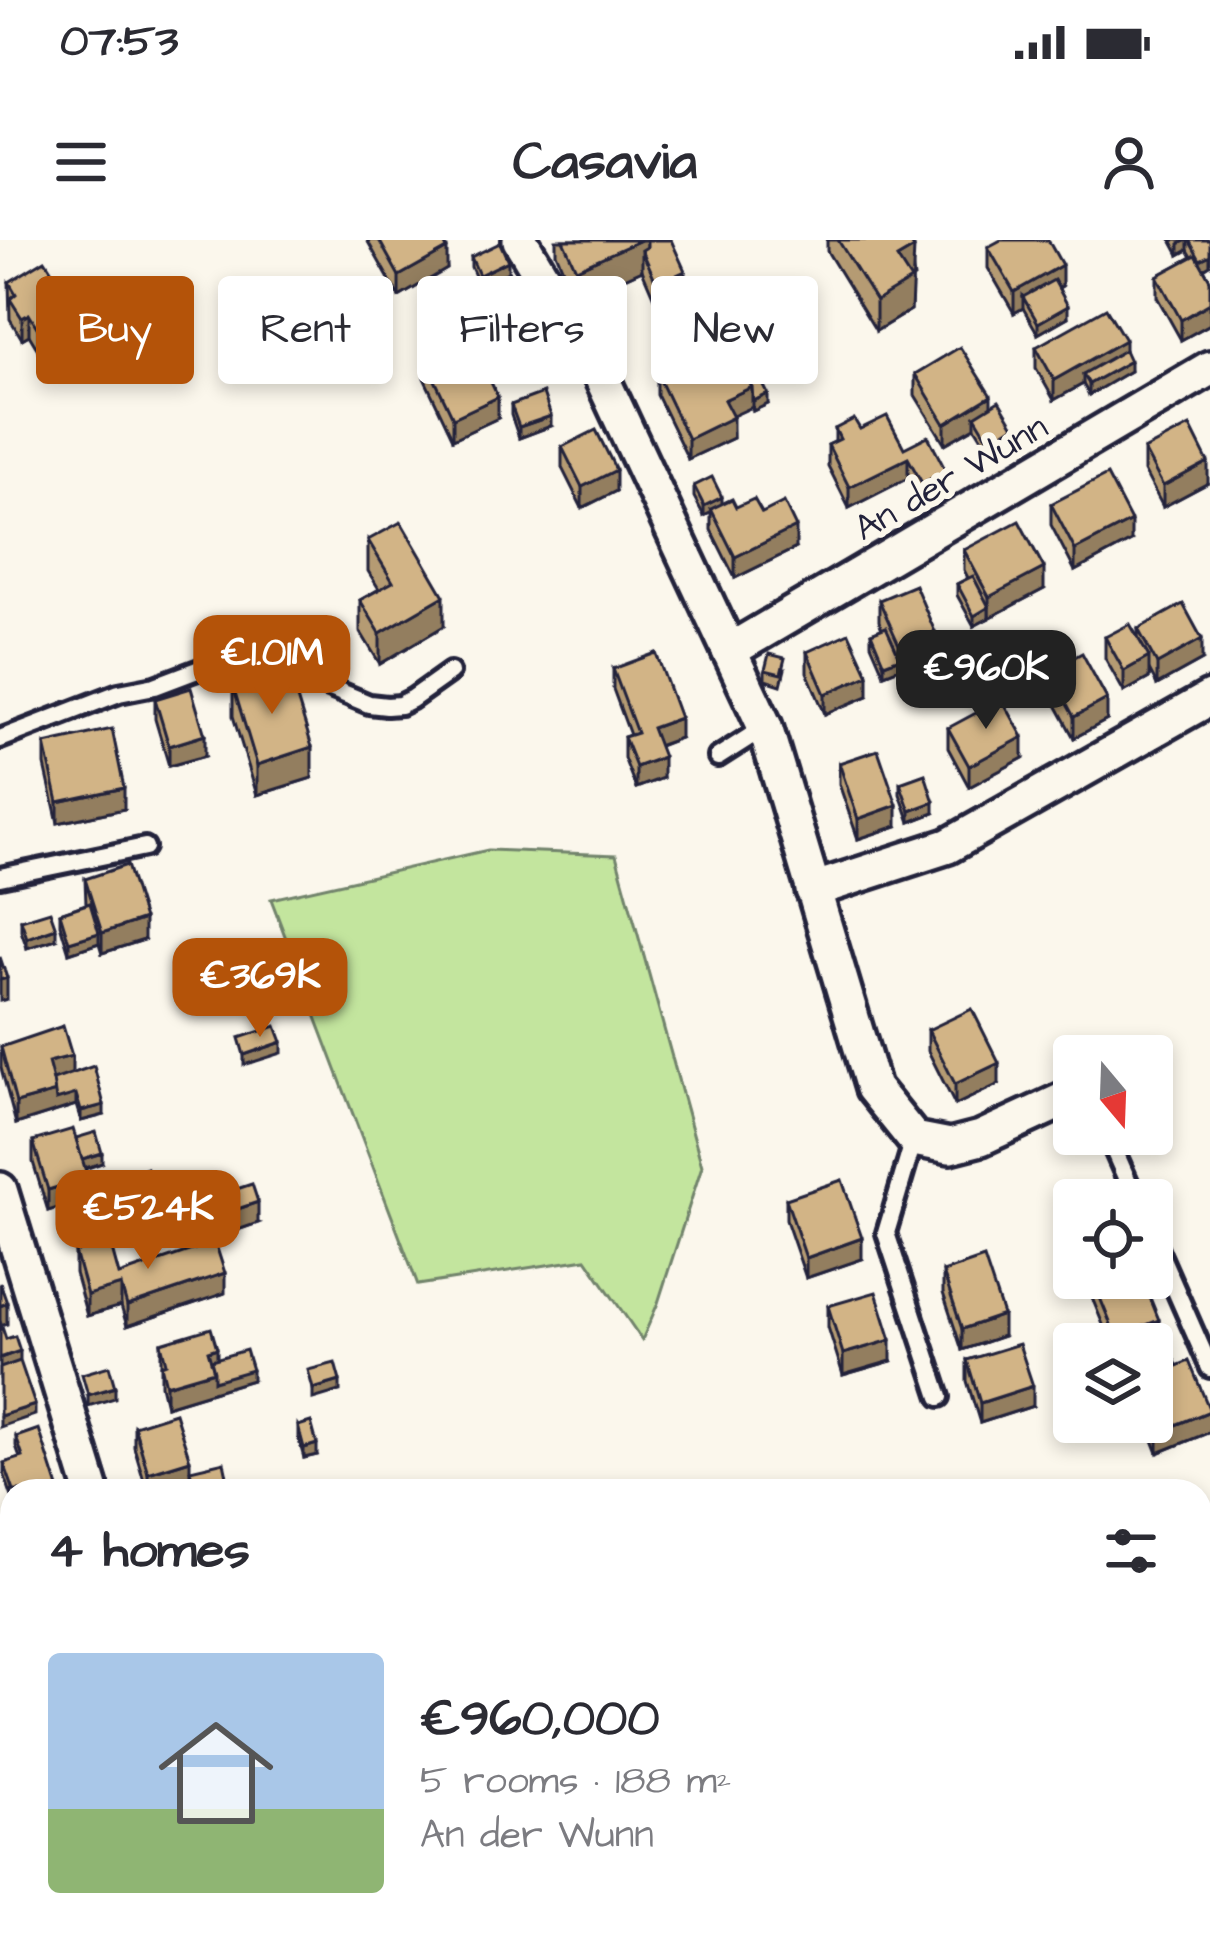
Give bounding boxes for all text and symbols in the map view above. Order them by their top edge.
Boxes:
text: 07:53 [60,11,178,73]
text: Casavia [513,125,697,200]
icon: menu [48,129,114,195]
icon: person [1096,129,1162,195]
chip: Buy [36,276,194,384]
chip: Rent [218,276,393,384]
chip: Filters [417,276,627,384]
chip: New [651,276,818,384]
street label: An der Wunn [845,402,1057,554]
pin: €1.01M [174,615,370,717]
text: €1.01M [220,627,324,681]
pin: €960K [902,630,1070,732]
text: €960K [923,642,1049,696]
pin: €369K [176,938,344,1040]
text: €369K [199,950,321,1004]
north arrow [1053,1035,1173,1155]
map controls [1053,1035,1173,1443]
pin: €524K [64,1170,232,1272]
button: locate [1053,1179,1173,1299]
text: €524K [82,1182,214,1236]
button: layers [1053,1323,1173,1443]
text: 4 homes [48,1516,250,1587]
icon: filters [1098,1518,1164,1584]
text: €960,000 [420,1684,659,1755]
icon: home [144,1701,288,1845]
text: 5 rooms · 188 m² [420,1755,731,1809]
text: An der Wunn [420,1809,654,1863]

